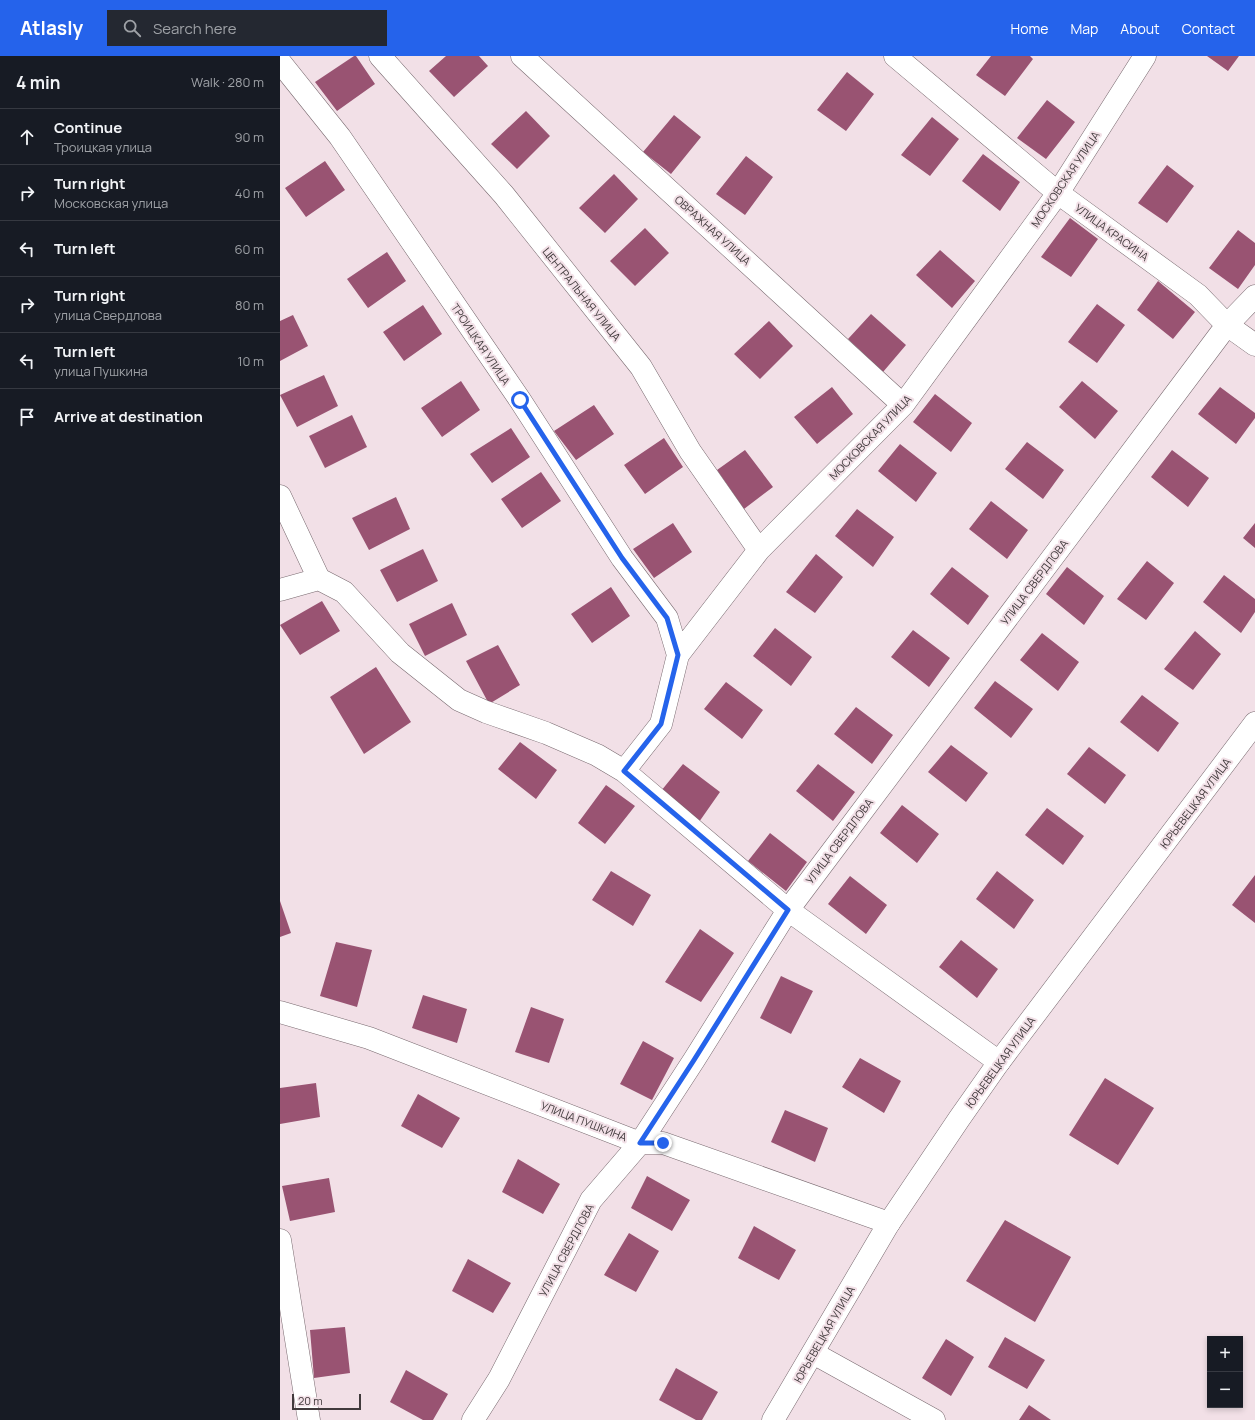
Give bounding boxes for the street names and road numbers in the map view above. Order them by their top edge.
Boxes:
street label: МОСКОВСКАЯ УЛИЦА [1027,128,1103,230]
street label: ОВРАЖНАЯ УЛИЦА [672,192,754,268]
street label: УЛИЦА КРАСИНА [1072,200,1152,264]
street label: ЦЕНТРАЛЬНАЯ УЛИЦА [540,244,624,344]
street label: ТРОИЦКАЯ УЛИЦА [448,300,514,388]
street label: МОСКОВСКАЯ УЛИЦА [825,391,915,483]
street label: УЛИЦА СВЕРДЛОВА [997,536,1071,628]
street label: ЮРЬЕВЕЦКАЯ УЛИЦА [1156,755,1234,851]
street label: УЛИЦА СВЕРДЛОВА [802,795,876,887]
street label: ЮРЬЕВЕЦКАЯ УЛИЦА [962,1013,1038,1111]
street label: УЛИЦА ПУШКИНА [539,1098,629,1144]
street label: УЛИЦА СВЕРДЛОВА [535,1201,597,1299]
street label: ЮРЬЕВЕЦКАЯ УЛИЦА [790,1283,858,1385]

